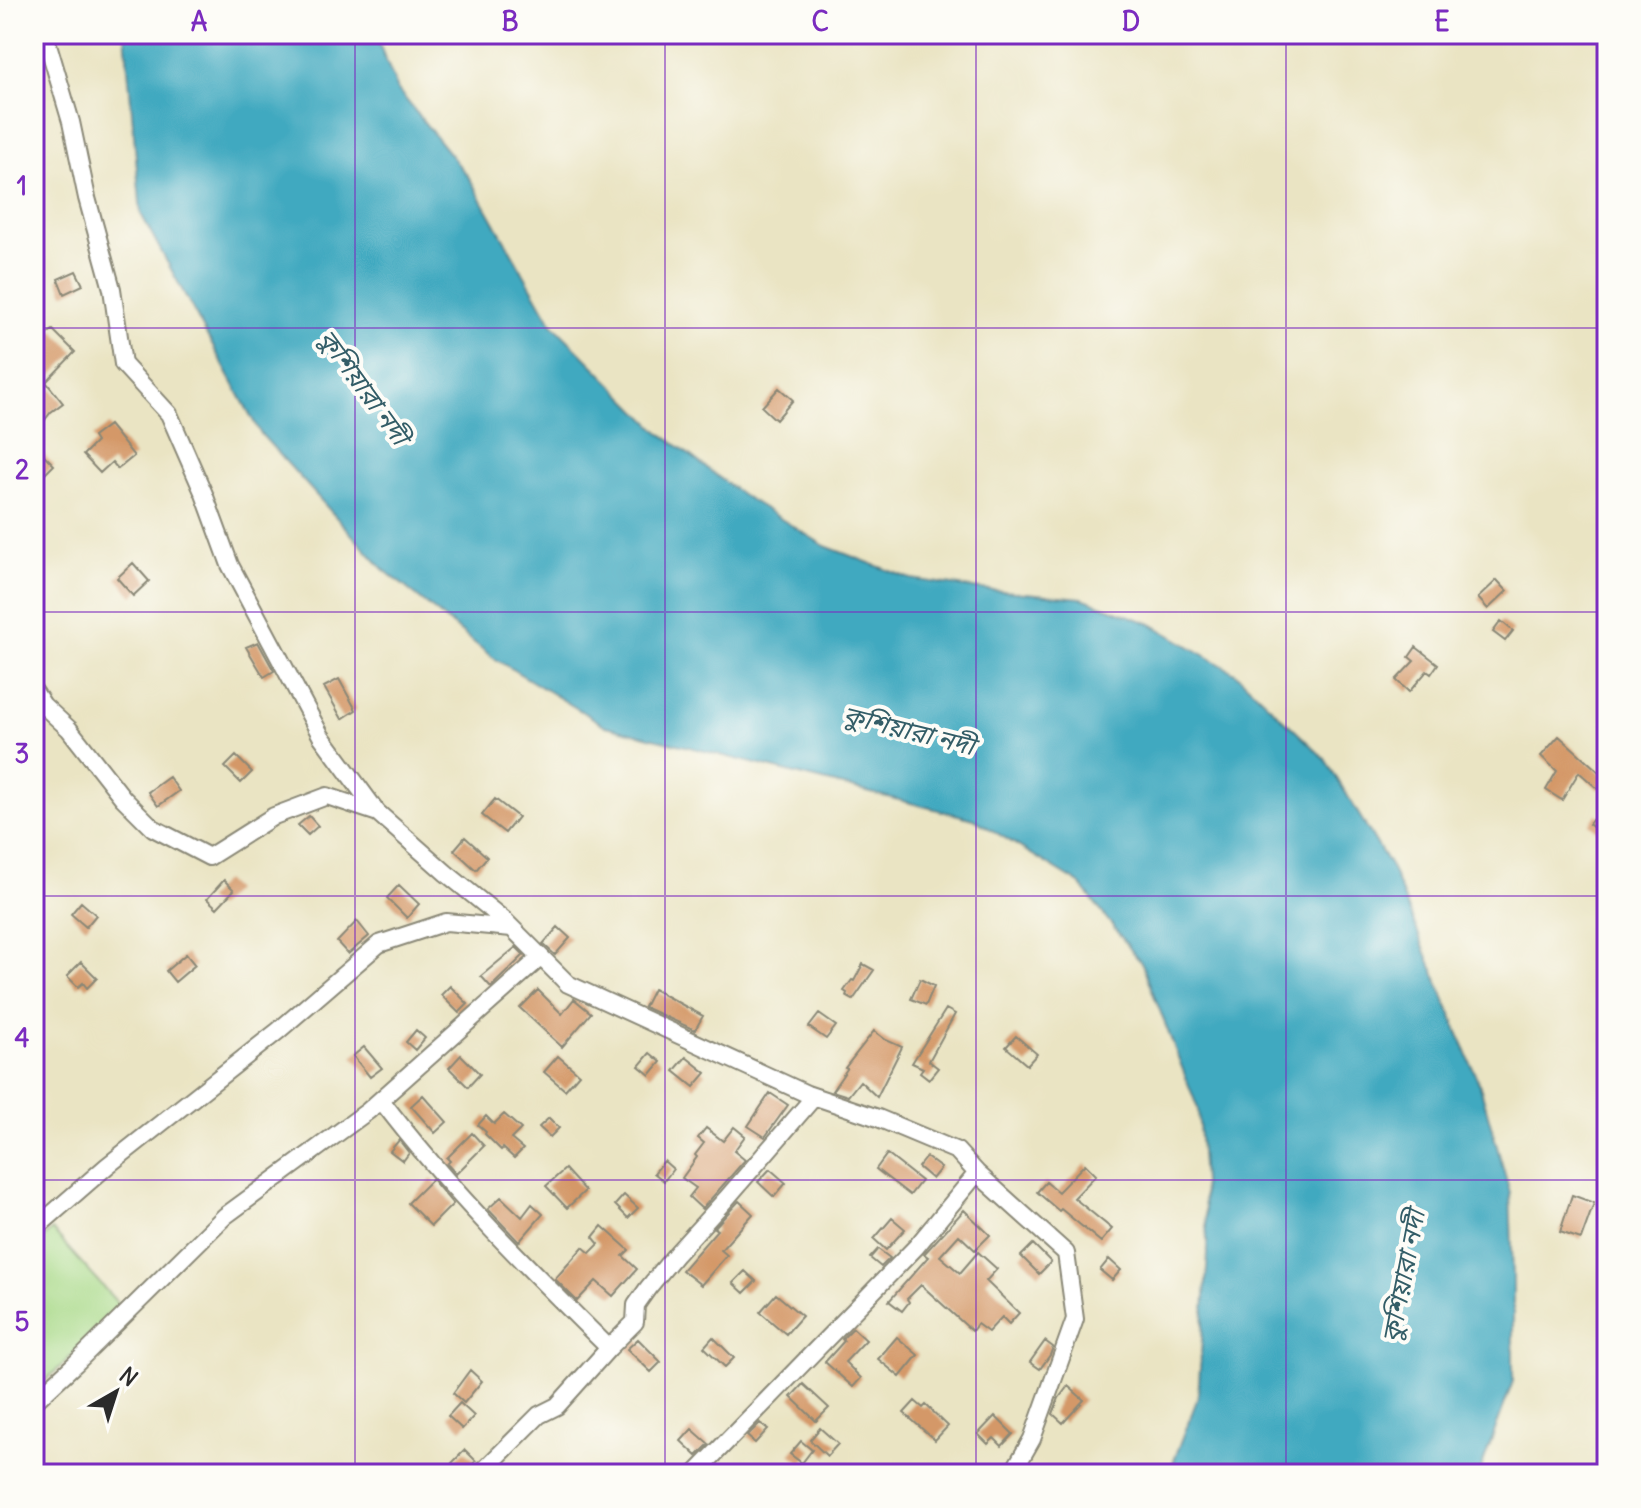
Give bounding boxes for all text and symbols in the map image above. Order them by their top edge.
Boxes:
text: A [191,5,208,38]
text: B [501,5,519,38]
text: C [811,5,829,38]
text: D [1122,5,1140,38]
text: E [1434,5,1450,38]
text: 1 [17,169,27,202]
water label: কুশিয়ারা নদী [311,323,420,455]
text: 2 [15,453,29,486]
water label: কুশিয়ারা নদী [840,698,983,763]
text: 3 [15,737,29,770]
text: 4 [14,1021,30,1054]
water label: কুশিয়ারা নদী [1374,1202,1433,1345]
text: 5 [15,1305,30,1338]
north arrow [76,1352,156,1432]
text: N [114,1361,143,1392]

